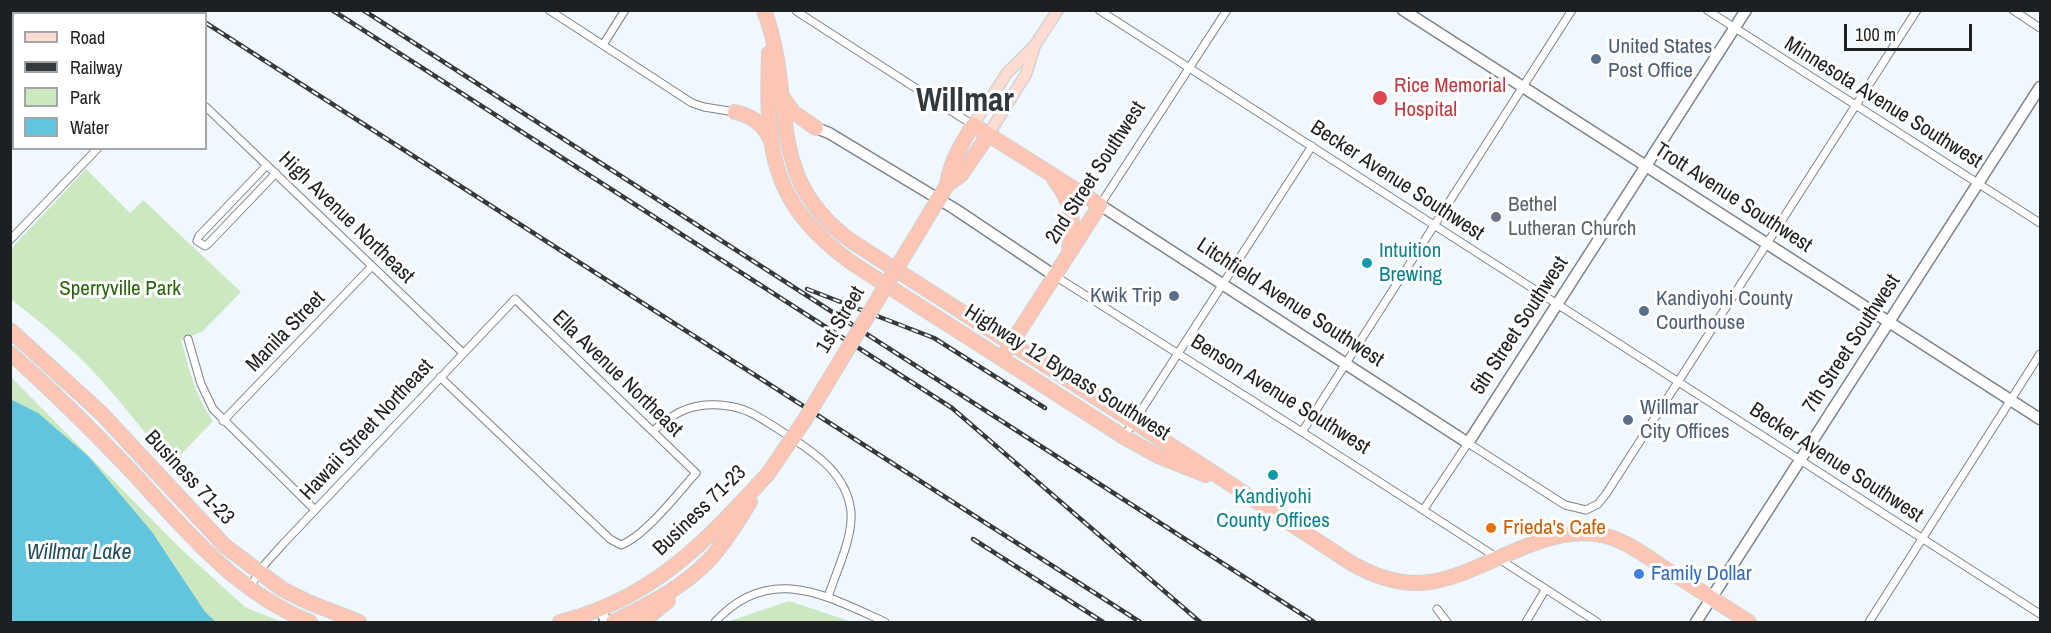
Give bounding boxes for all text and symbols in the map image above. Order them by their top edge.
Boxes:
legend [12,12,207,150]
scale bar [1847,12,1974,50]
text: 100 m [1855,22,1896,47]
text: Road [70,25,105,50]
street label: Minnesota Avenue Southwest [1779,32,1987,174]
place label: United States Post Office [1608,34,1712,84]
marker: United States Post Office [1589,52,1603,66]
text: Railway [70,55,123,80]
place label: Rice Memorial Hospital [1394,73,1506,123]
district label: Willmar [916,82,1014,122]
text: Park [70,85,100,110]
marker: Rice Memorial Hospital [1371,89,1389,107]
street label: 2nd Street Southwest [1041,97,1151,249]
text: Water [70,115,109,140]
street label: Becker Avenue Southwest [1306,116,1488,246]
street label: Trott Avenue Southwest [1649,138,1817,258]
street label: High Avenue Northeast [273,147,419,289]
place label: Bethel Lutheran Church [1508,192,1636,242]
marker: Bethel Lutheran Church [1489,210,1503,224]
street label: Litchfield Avenue Southwest [1192,233,1388,373]
place label: Intuition Brewing [1379,238,1442,288]
street label: 5th Street Southwest [1466,252,1574,400]
marker: Intuition Brewing [1360,256,1374,270]
street label: 7th Street Southwest [1798,270,1906,418]
park label: Sperryville Park [59,276,181,302]
street label: 1st Street [811,282,871,358]
place label: Kwik Trip [1090,283,1162,309]
street label: Manila Street [241,286,331,378]
place label: Kandiyohi County Courthouse [1656,286,1793,336]
marker: Kwik Trip [1167,289,1181,303]
street label: Highway 12 Bypass Southwest [960,299,1174,447]
marker: Kandiyohi County Courthouse [1637,304,1651,318]
street label: Ella Avenue Northeast [547,306,687,442]
street label: Benson Avenue Southwest [1186,330,1374,460]
street label: Hawaii Street Northeast [295,354,439,506]
place label: Willmar City Offices [1640,395,1730,445]
street label: Becker Avenue Southwest [1745,398,1927,528]
marker: Willmar City Offices [1621,413,1635,427]
street label: Business 71-23 [139,426,239,530]
street label: Business 71-23 [648,460,752,562]
marker: Kandiyohi County Offices [1266,468,1280,482]
place label: Kandiyohi County Offices [1216,484,1330,534]
place label: Frieda's Cafe [1503,515,1606,541]
marker: Frieda's Cafe [1484,521,1498,535]
water label: Willmar Lake [27,540,131,566]
place label: Family Dollar [1651,561,1752,587]
marker: Family Dollar [1632,567,1646,581]

